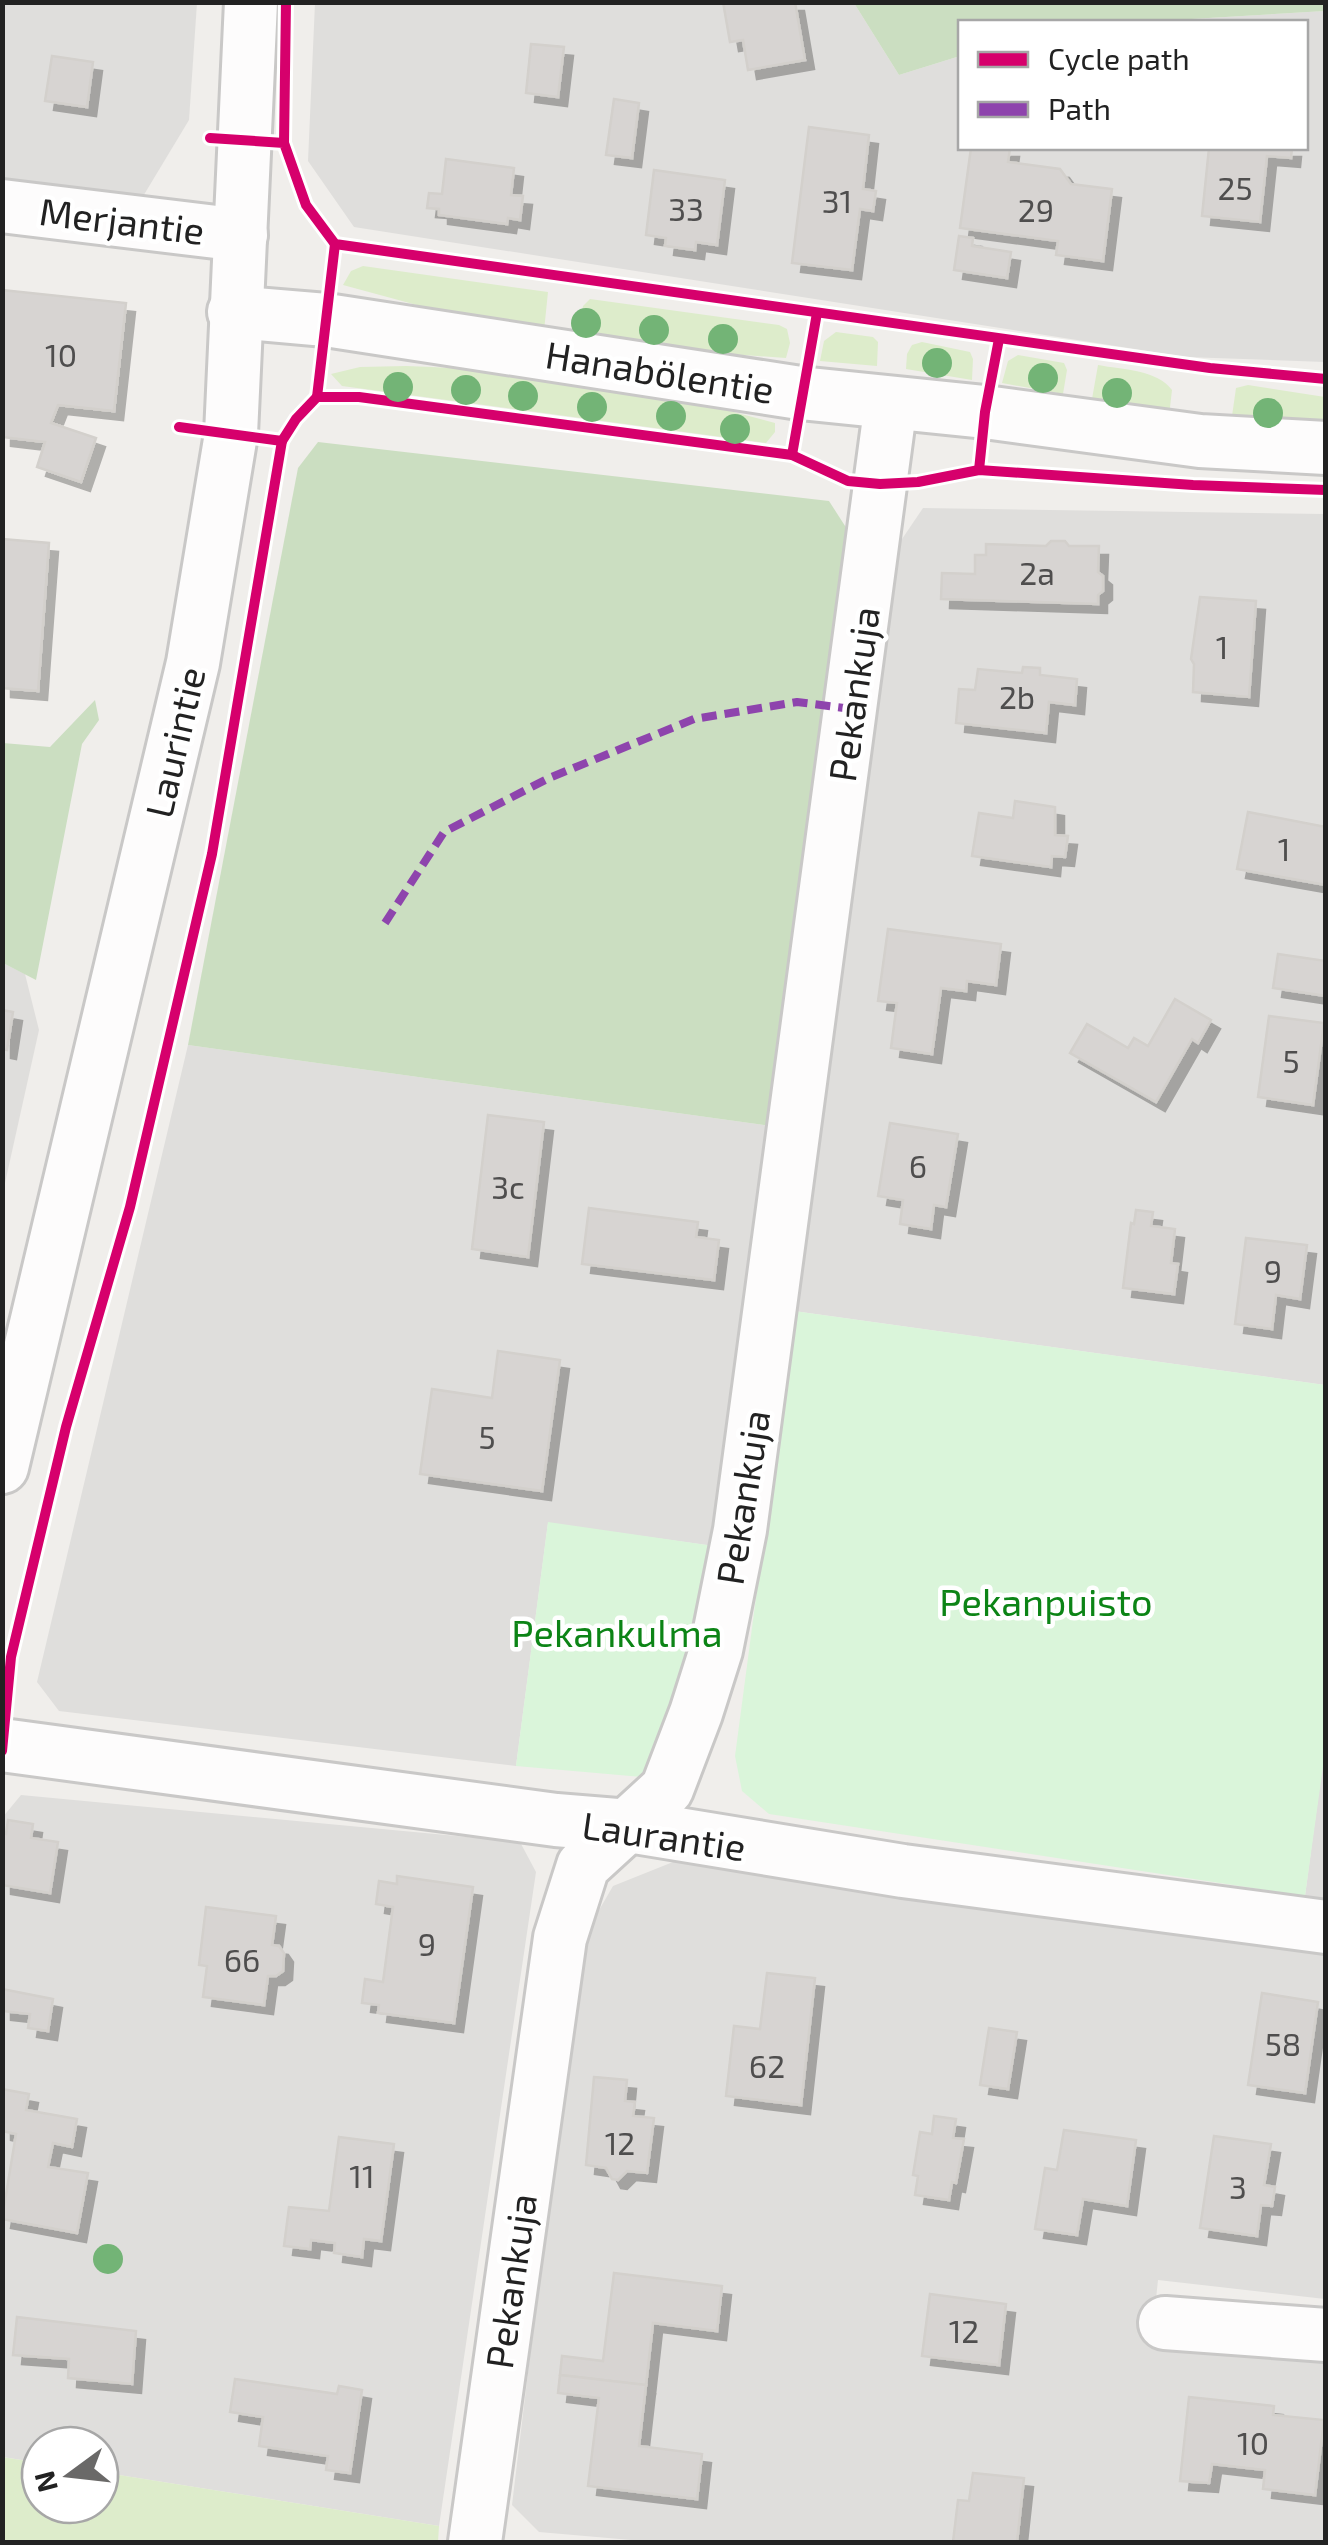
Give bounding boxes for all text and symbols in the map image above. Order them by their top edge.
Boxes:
legend [958,20,1308,150]
text: Cycle path [1048,40,1190,76]
text: Path [1048,90,1111,126]
house number: 25 [1217,168,1253,206]
house number: 31 [822,181,852,219]
street label: Merjantie [37,187,207,253]
house number: 33 [668,189,704,227]
house number: 29 [1018,190,1054,228]
street label: Hanabölentie [543,330,777,412]
house number: 10 [45,335,77,373]
house number: 2a [1019,553,1055,591]
street label: Pekankuja [818,604,888,784]
house number: 1 [1216,627,1228,665]
street label: Laurintie [134,662,214,822]
house number: 2b [999,677,1035,715]
house number: 1 [1278,829,1290,867]
house number: 5 [1282,1041,1300,1079]
house number: 6 [909,1146,927,1184]
house number: 3c [491,1167,525,1205]
house number: 9 [1264,1251,1282,1289]
street label: Pekankuja [705,1406,779,1588]
house number: 5 [478,1417,496,1455]
park label: Pekanpuisto [939,1578,1153,1624]
park label: Pekankulma [511,1609,723,1655]
street label: Laurantie [579,1801,749,1869]
house number: 9 [418,1924,436,1962]
house number: 66 [224,1940,260,1978]
house number: 58 [1265,2024,1301,2062]
house number: 62 [749,2046,785,2084]
house number: 12 [605,2123,635,2161]
house number: 11 [349,2156,375,2194]
house number: 3 [1229,2167,1247,2205]
street label: Pekankuja [475,2191,545,2371]
house number: 12 [949,2311,979,2349]
house number: 10 [1237,2423,1269,2461]
north arrow [20,2425,120,2525]
text: N [26,2468,64,2496]

